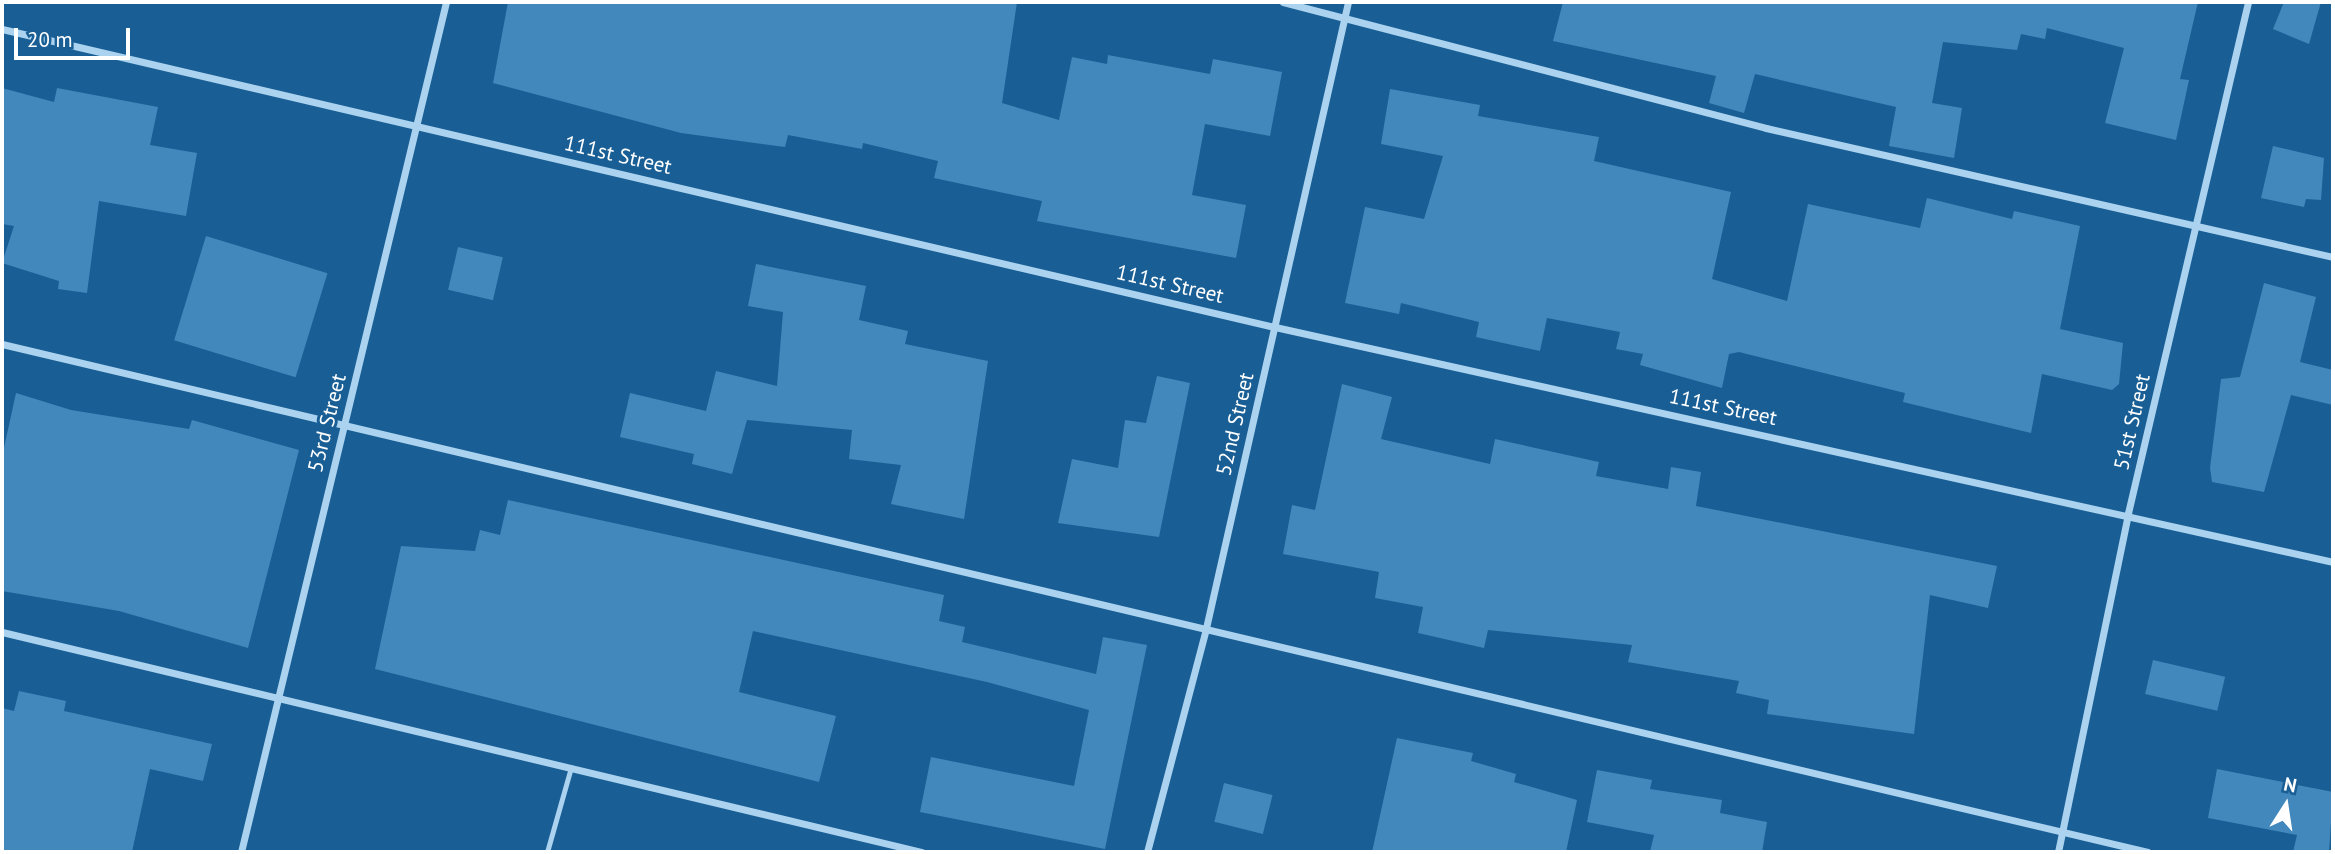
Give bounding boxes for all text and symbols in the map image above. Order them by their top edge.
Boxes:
scale bar [18,14,133,58]
text: 20 m [27,26,73,53]
street label: 111st Street [562,130,674,180]
street label: 111st Street [1114,259,1226,309]
street label: 52nd Street [1211,370,1259,478]
street label: 53rd Street [303,371,351,475]
street label: 51st Street [2109,371,2155,473]
street label: 111st Street [1667,383,1779,431]
north arrow [2251,770,2321,840]
text: N [2282,771,2299,797]

